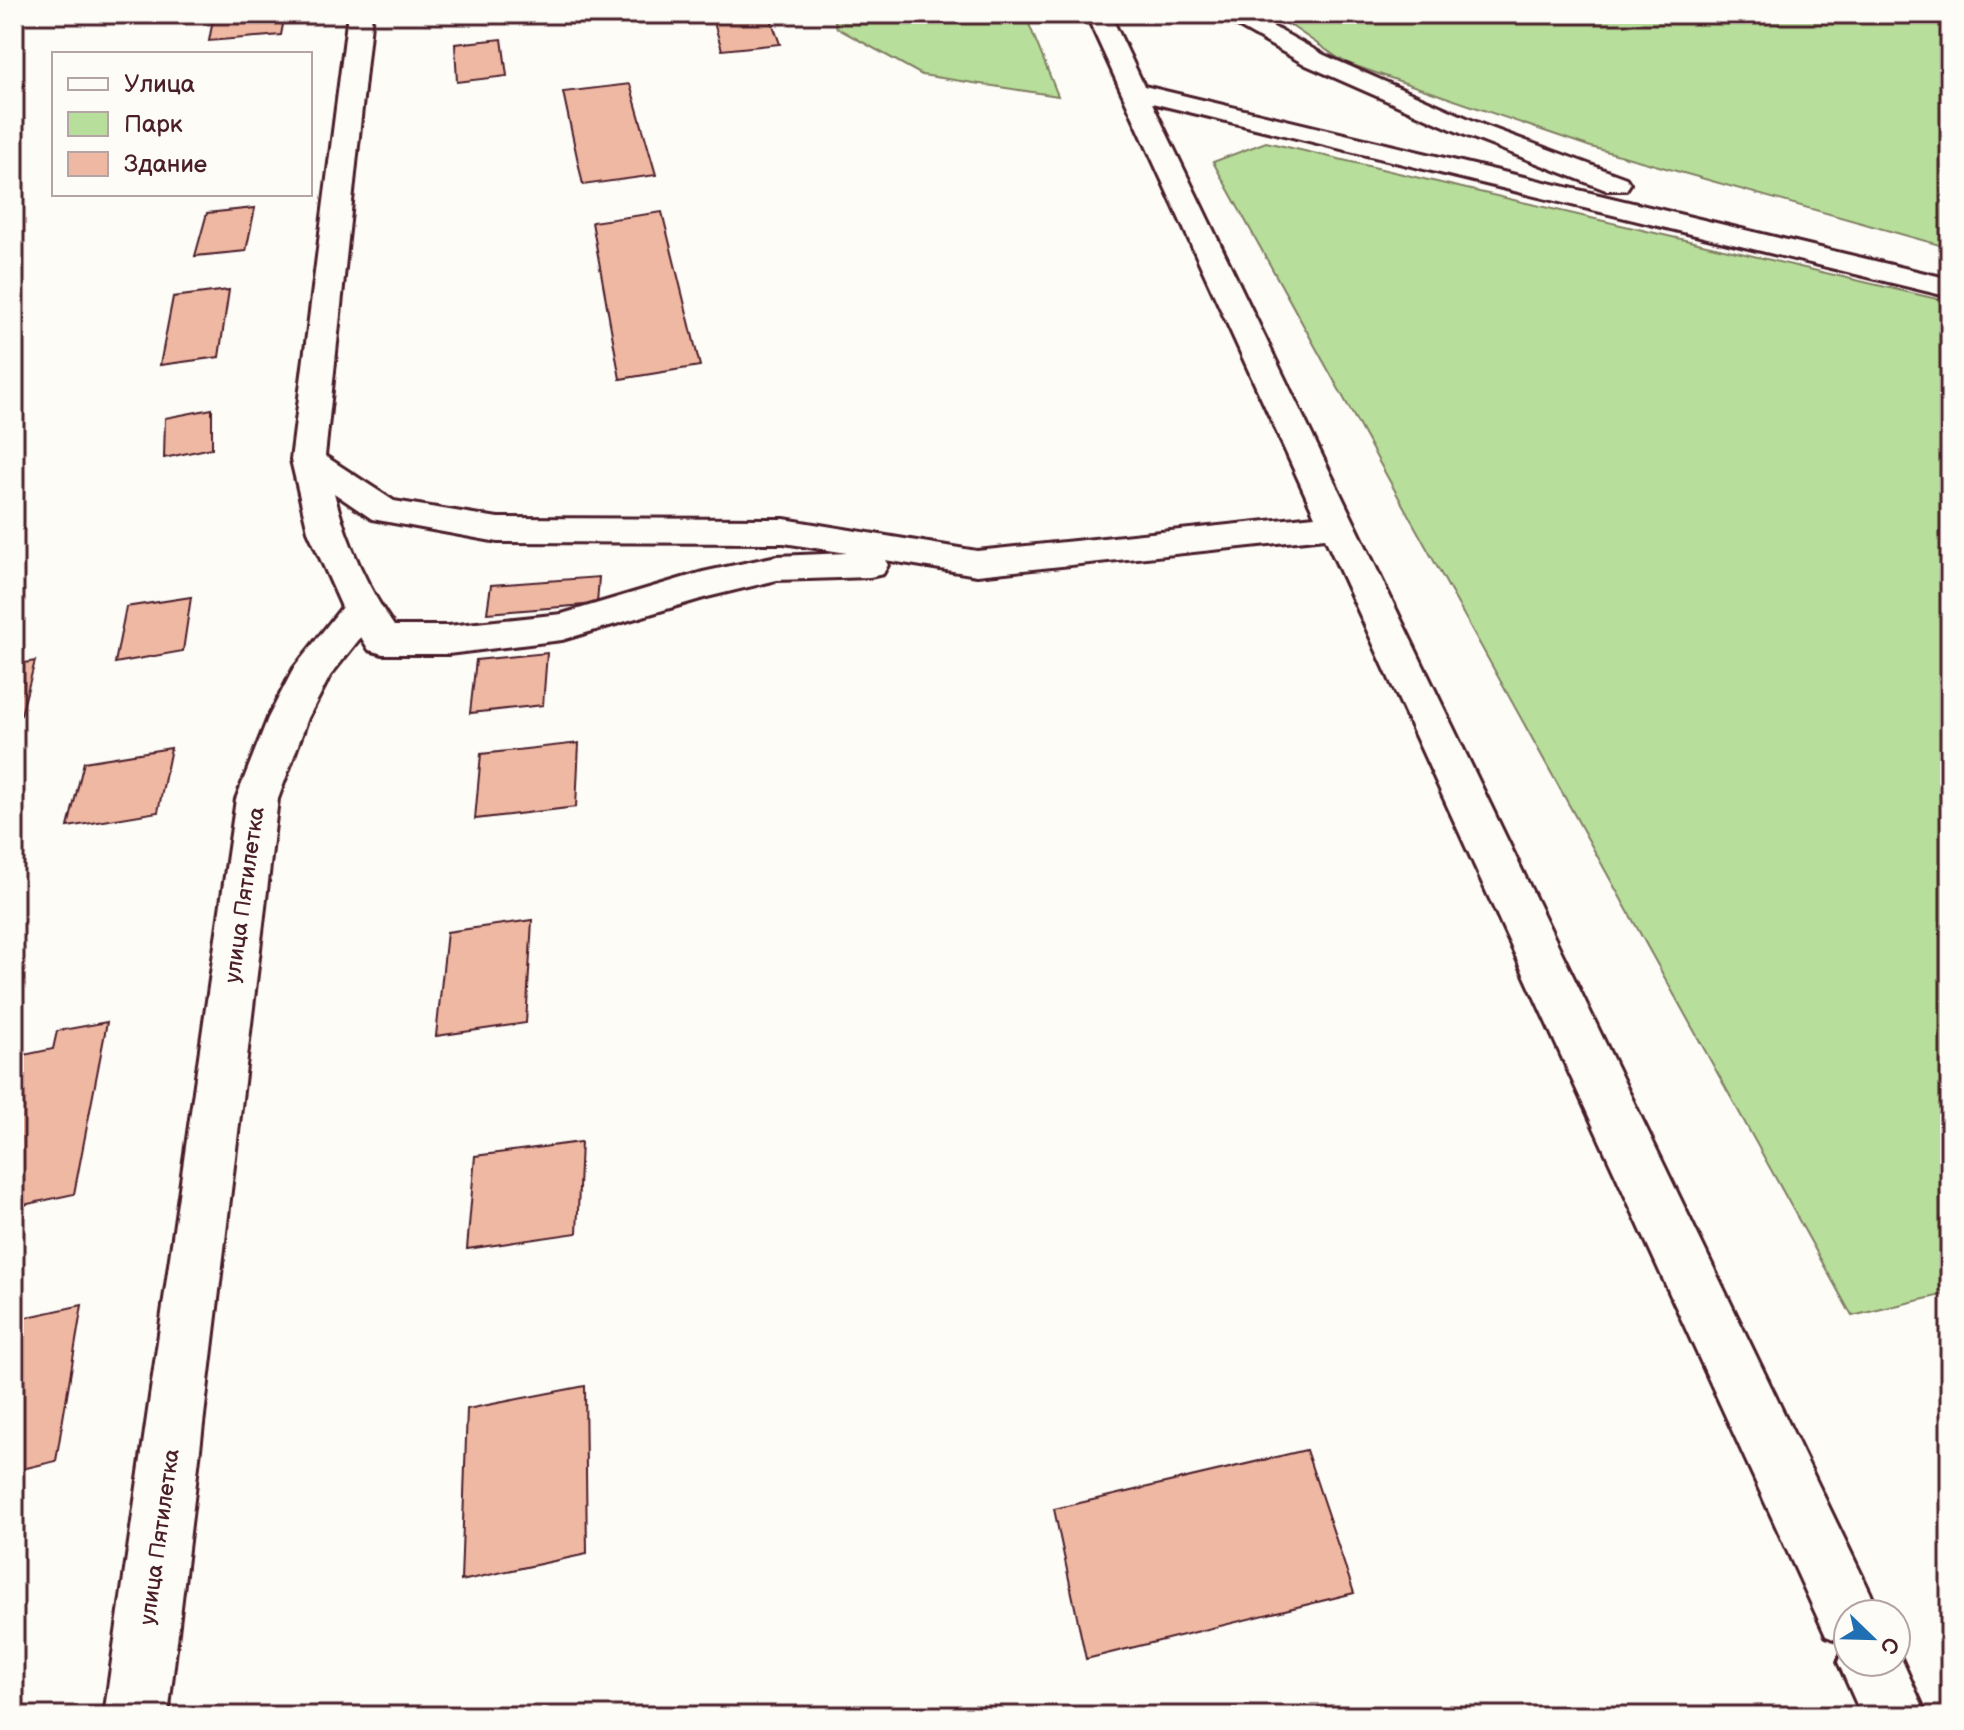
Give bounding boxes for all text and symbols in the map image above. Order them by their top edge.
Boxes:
legend [52,52,312,196]
text: Улица [124,70,195,99]
text: Парк [124,110,183,139]
text: Здание [124,150,207,179]
street label: улица Пятилетка [219,805,271,985]
street label: улица Пятилетка [134,1447,186,1627]
north arrow [1832,1598,1912,1678]
text: С [1874,1633,1904,1658]

